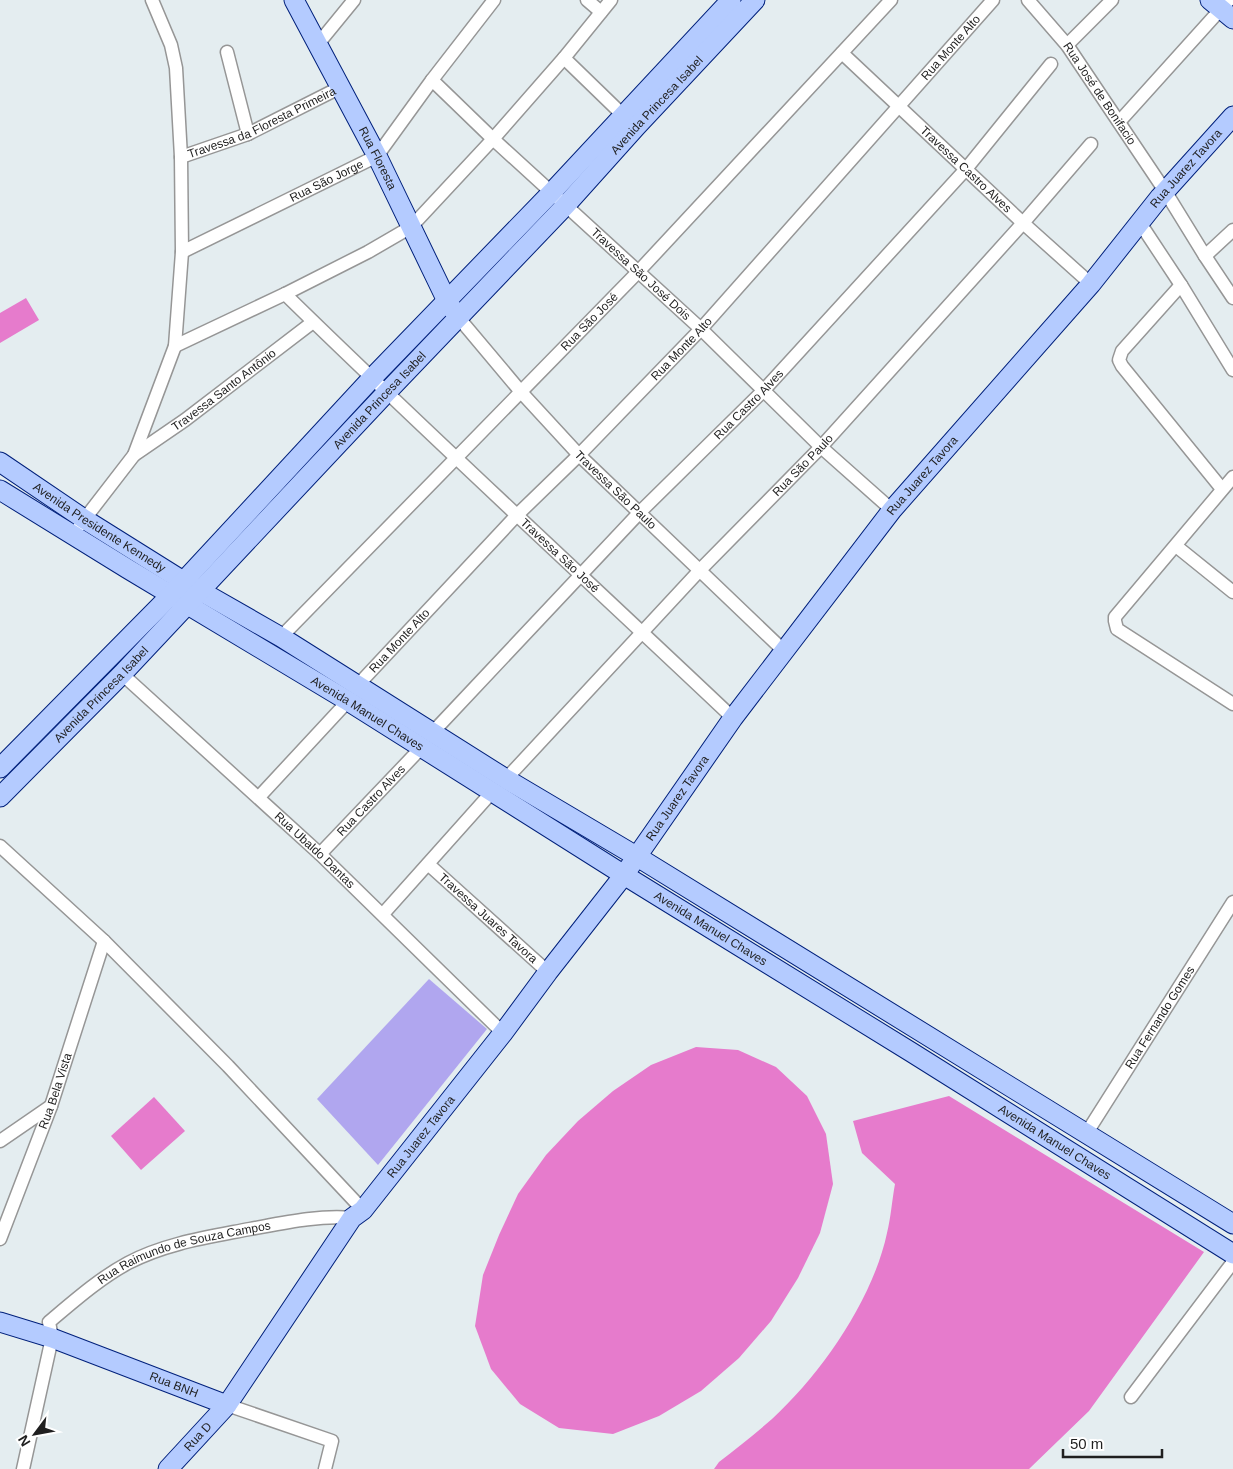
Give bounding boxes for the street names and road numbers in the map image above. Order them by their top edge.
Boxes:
street label: Rua Monte Alto [918,12,983,83]
street label: Rua José de Bonifacio [1060,40,1139,148]
street label: Avenida Princesa Isabel [608,53,706,157]
street label: Travessa da Floresta Primeira [186,84,338,161]
street label: Travessa Castro Alves [917,123,1014,215]
street label: Rua Floresta [356,124,399,192]
street label: Rua Juarez Tavora [1147,126,1225,211]
street label: Rua São Jorge [287,157,366,205]
street label: Travessa São José Dois [588,225,693,323]
street label: Rua São José [558,290,621,354]
street label: Rua Monte Alto [648,314,715,383]
street label: Travessa Santo Antônio [169,346,279,434]
street label: Avenida Princesa Isabel [330,349,429,452]
street label: Rua Castro Alves [711,367,786,442]
street label: Rua São Paulo [770,431,836,499]
street label: Rua Juarez Tavora [884,433,961,518]
street label: Travessa São Paulo [571,448,659,532]
street label: Avenida Presidente Kennedy [30,480,168,575]
street label: Travessa São José [518,515,602,596]
street label: Rua Monte Alto [366,606,433,676]
street label: Avenida Princesa Isabel [51,644,151,745]
street label: Avenida Manuel Chaves [308,673,426,754]
street label: Rua Juarez Tavora [643,752,712,843]
street label: Rua Castro Alves [334,762,408,839]
street label: Rua Ubaldo Dantas [272,809,358,891]
street label: Travessa Juares Tavora [436,870,541,966]
street label: Avenida Manuel Chaves [652,888,770,969]
street label: Rua Fernando Gomes [1122,963,1198,1071]
street label: Rua Bela Vista [36,1051,75,1131]
street label: Rua Juarez Tavora [384,1093,458,1181]
street label: Avenida Manuel Chaves [996,1102,1113,1183]
street label: Rua Raimundo de Souza Campos [95,1218,272,1287]
street label: Rua BNH [148,1369,200,1400]
street label: Rua D [181,1419,215,1454]

